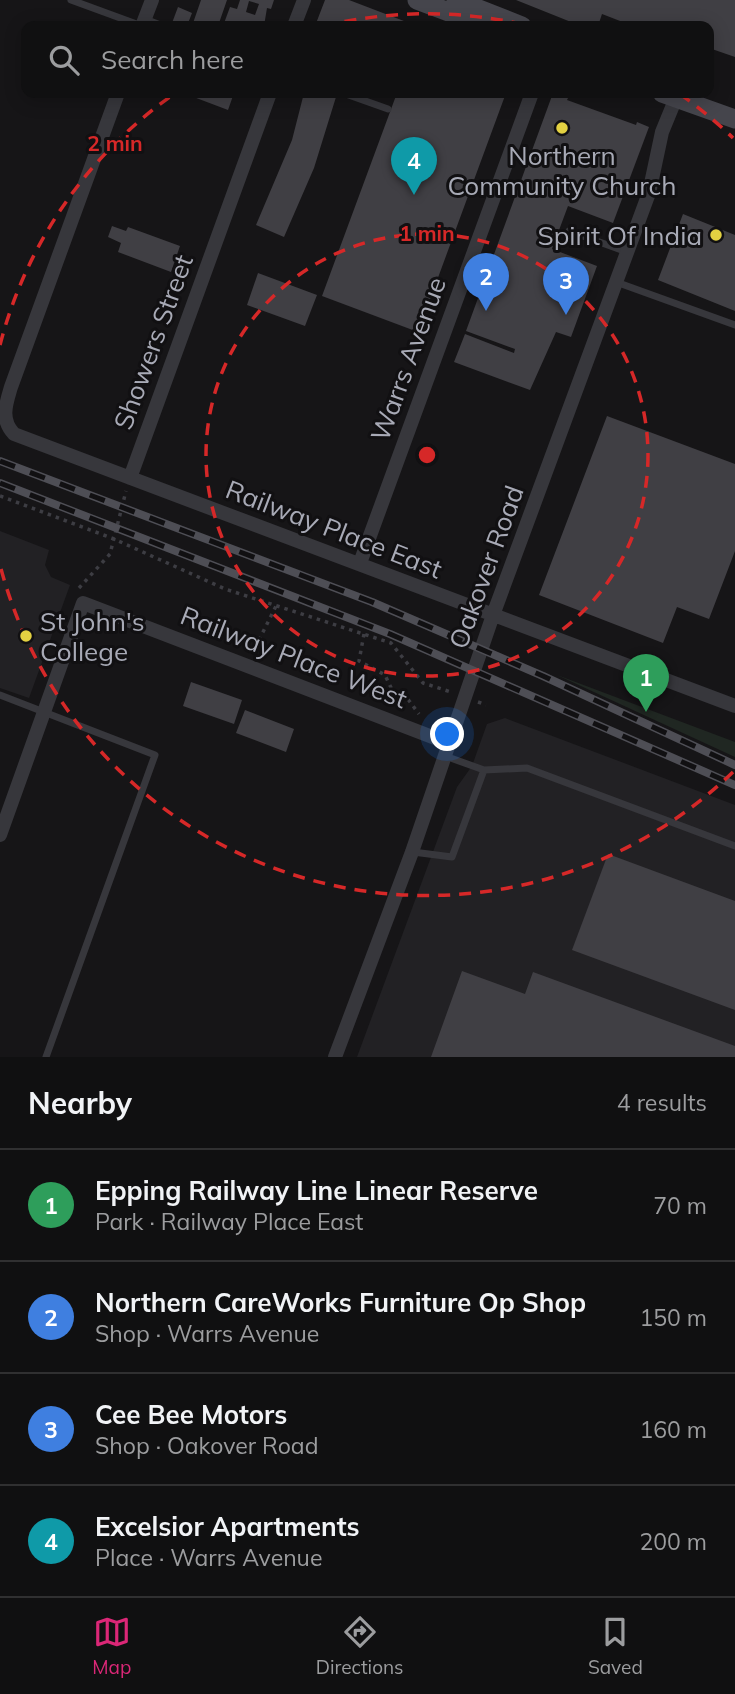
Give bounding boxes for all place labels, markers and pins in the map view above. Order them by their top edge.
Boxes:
marker: Northern Community Church [554,120,570,136]
pin: 4 [391,137,437,195]
place label: Northern Community Church [447,139,677,202]
place label: Spirit Of India [537,219,702,252]
marker: Spirit Of India [708,227,724,243]
pin: 2 [463,253,509,311]
pin: 3 [543,257,589,315]
centre of rings [415,443,439,467]
place label: St John's College [40,605,145,668]
marker: St John's College [18,628,34,644]
pin: 1 [623,654,669,712]

